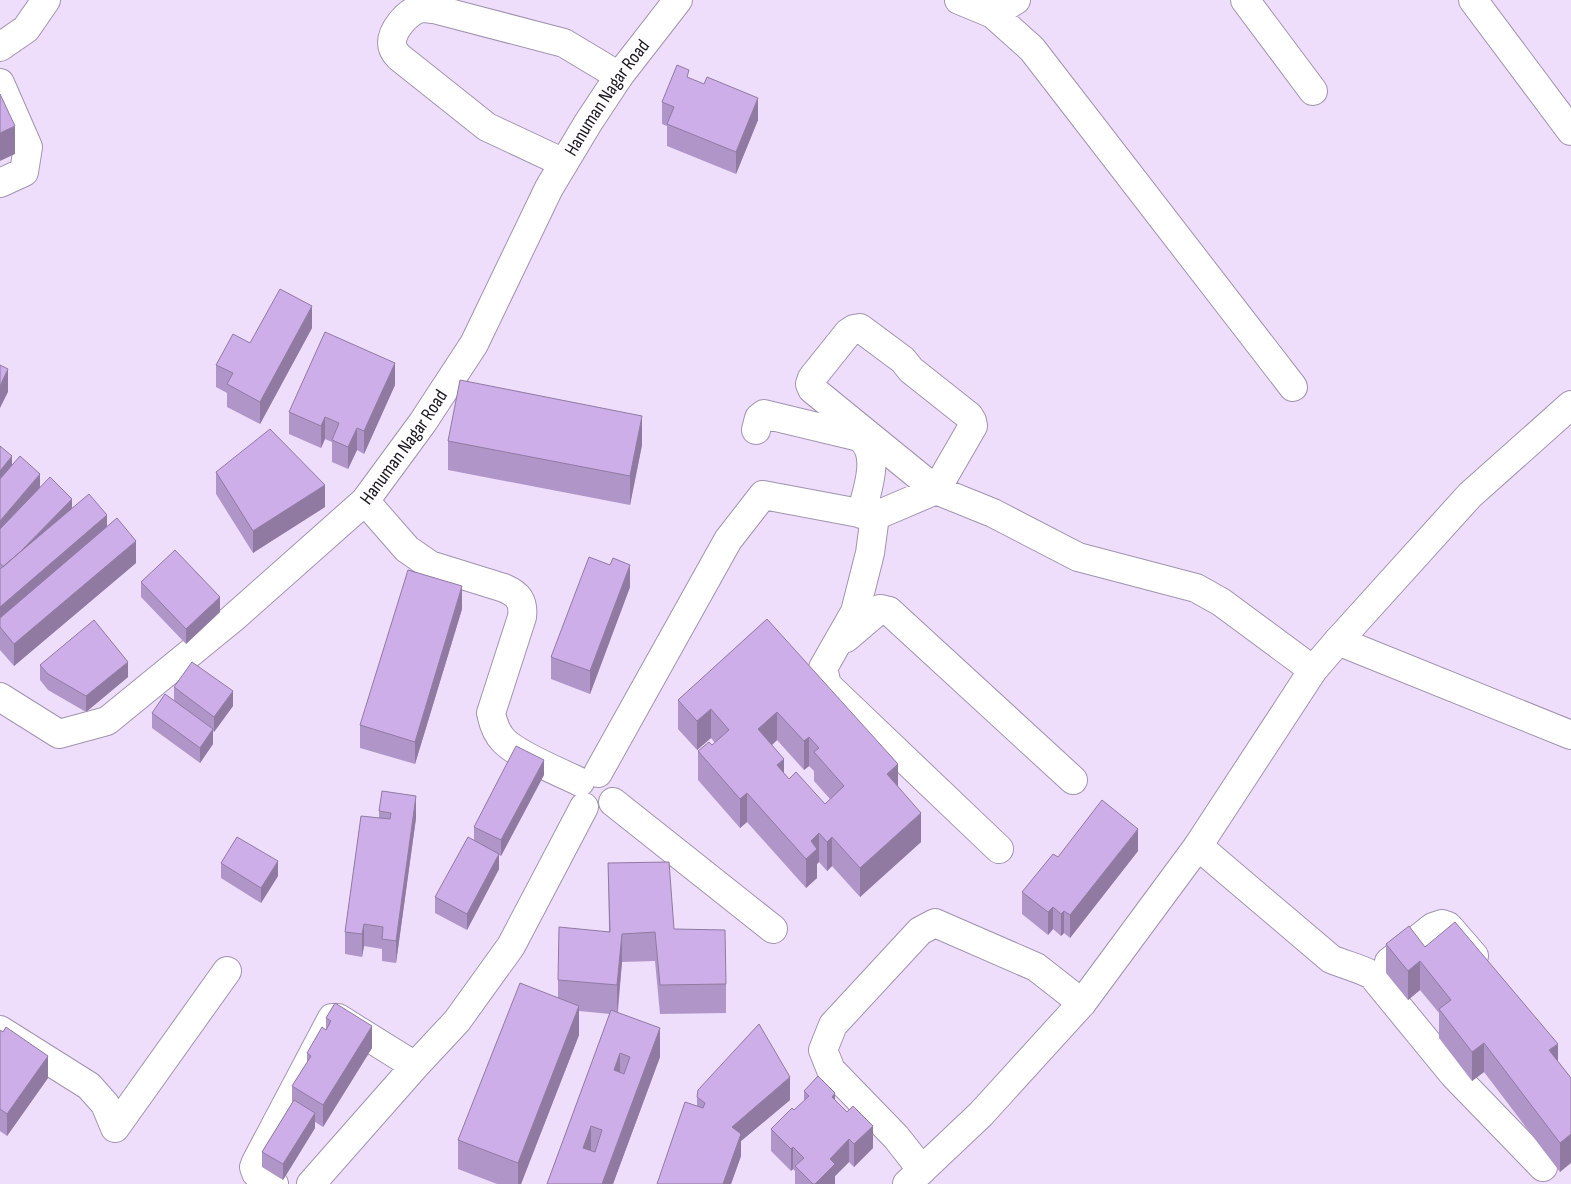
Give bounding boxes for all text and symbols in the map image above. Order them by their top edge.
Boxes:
street label: Hanuman Nagar Road [559,35,654,160]
street label: Hanuman Nagar Road [355,385,453,509]

